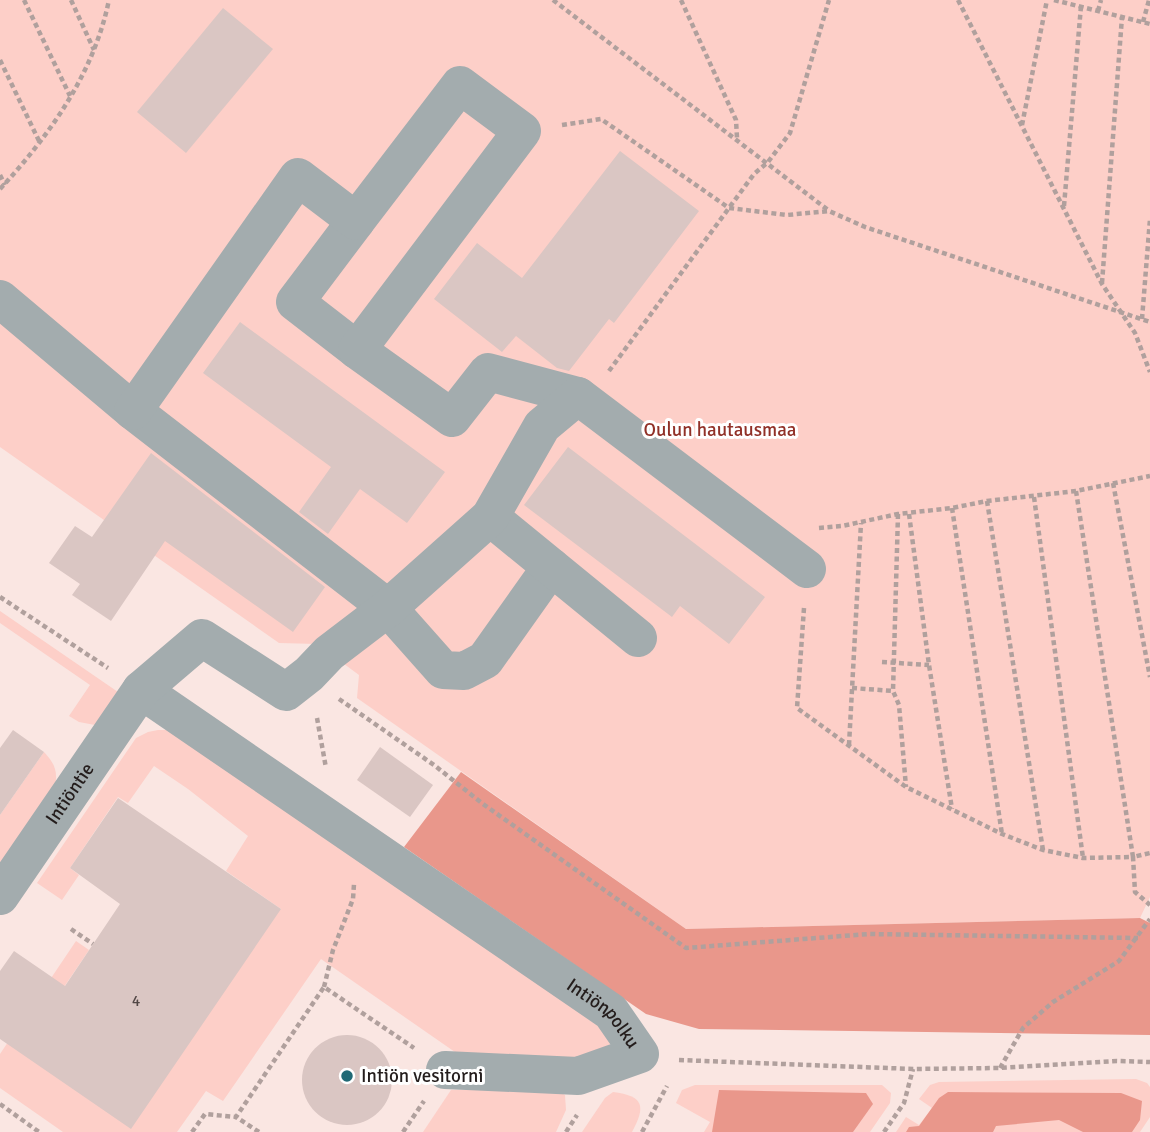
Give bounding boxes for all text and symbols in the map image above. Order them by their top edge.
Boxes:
park label: Oulun hautausmaa [644,418,796,442]
street label: Intiöntie [40,758,100,829]
street label: Intiönpolku [562,973,645,1053]
house number: 4 [132,991,141,1011]
place label: Intiön vesitorni [361,1064,483,1088]
marker: Intiön vesitorni [339,1068,355,1084]

